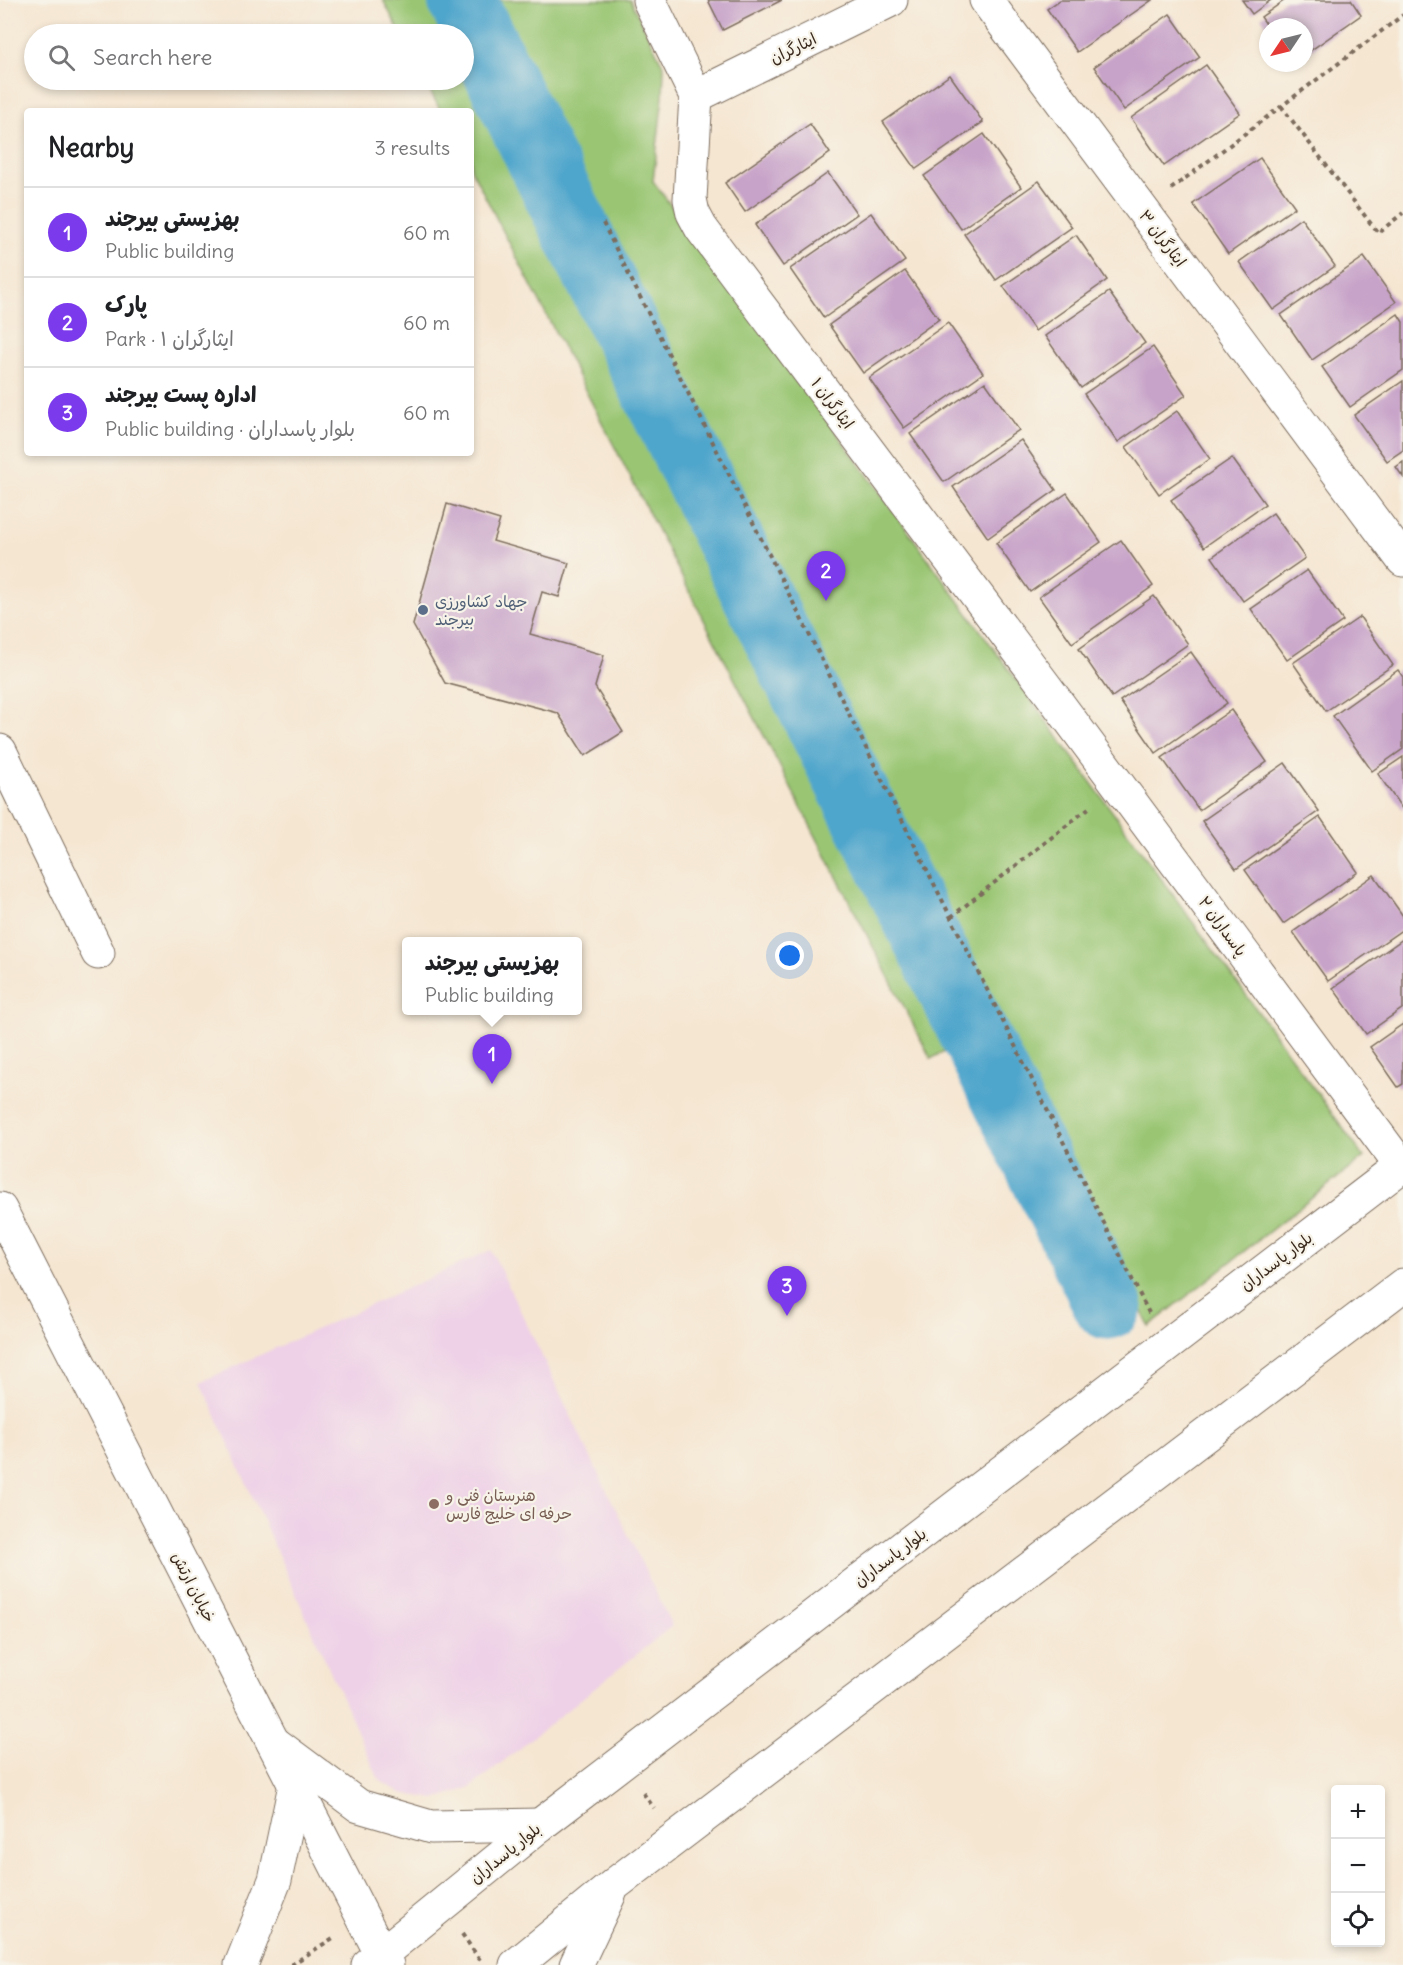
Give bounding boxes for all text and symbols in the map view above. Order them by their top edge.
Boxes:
north arrow [1259,18,1313,72]
search box [24,24,474,90]
street label: ایثارگران [766,28,820,68]
icon: search [45,41,78,74]
text: Search here [93,43,212,71]
text: Nearby [48,131,134,164]
text: 3 results [374,135,450,160]
text: بهزیستی بیرجند [105,204,240,232]
street label: ایثارگران ۳ [1135,206,1191,270]
text: 1 [64,220,71,245]
text: 60 m [403,220,450,245]
text: Public building [105,238,234,263]
text: پارک [105,290,147,318]
text: 2 [62,310,73,335]
text: 60 m [403,310,450,335]
text: Park · ایثارگران ۱ [105,326,234,351]
street label: ایثارگران ۱ [807,373,859,433]
text: اداره پست بیرجند [105,380,256,408]
text: 3 [62,400,73,425]
text: 60 m [403,400,450,425]
text: Public building · بلوار پاسداران [105,416,355,441]
pin: 2 [806,552,846,601]
place label: جهاد کشاورزی بیرجند [435,591,528,629]
marker: جهاد کشاورزی بیرجند [416,603,430,617]
street label: پاسداران ۲ [1194,892,1251,961]
popup [402,937,582,1015]
your location [775,941,804,970]
text: بهزیستی بیرجند [425,948,559,976]
text: Public building [425,982,554,1007]
pin: 1 [472,1034,512,1084]
street label: بلوار پاسداران [1236,1227,1317,1296]
pin: 3 [768,1266,806,1316]
place label: هنرستان فنی و حرفه ای خلیج فارس [444,1485,572,1524]
marker: هنرستان فنی و حرفه ای خلیج فارس [427,1497,441,1511]
street label: بلوار پاسداران [850,1523,931,1592]
street label: خیابان ارتش [168,1549,220,1625]
map controls [1331,1785,1385,1947]
button: + [1331,1785,1385,1839]
street label: بلوار پاسداران [465,1818,545,1888]
button: − [1331,1839,1385,1893]
button: locate [1331,1893,1385,1947]

